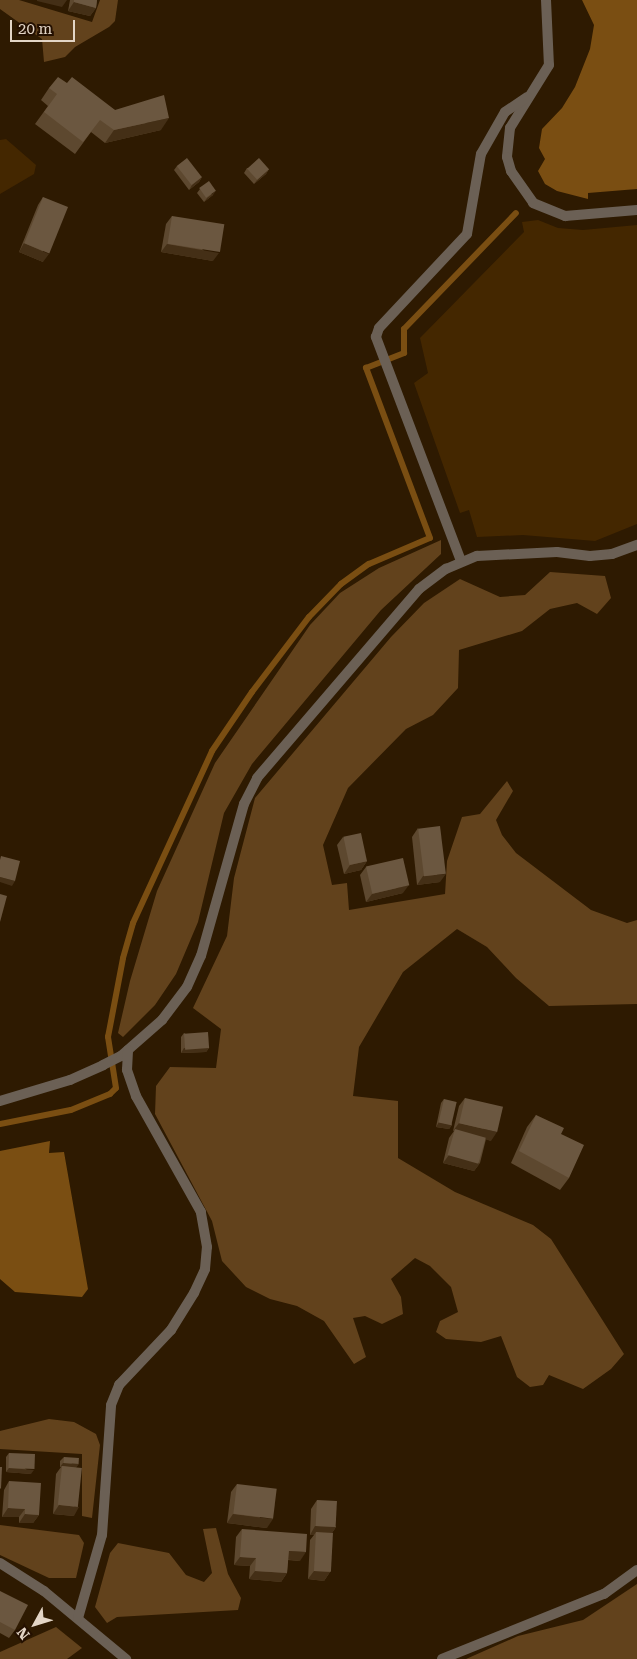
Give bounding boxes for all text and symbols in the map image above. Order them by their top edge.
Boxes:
scale bar [12,10,78,42]
text: 20 m [18,20,52,38]
north arrow [10,1599,60,1649]
text: N [14,1624,33,1643]

